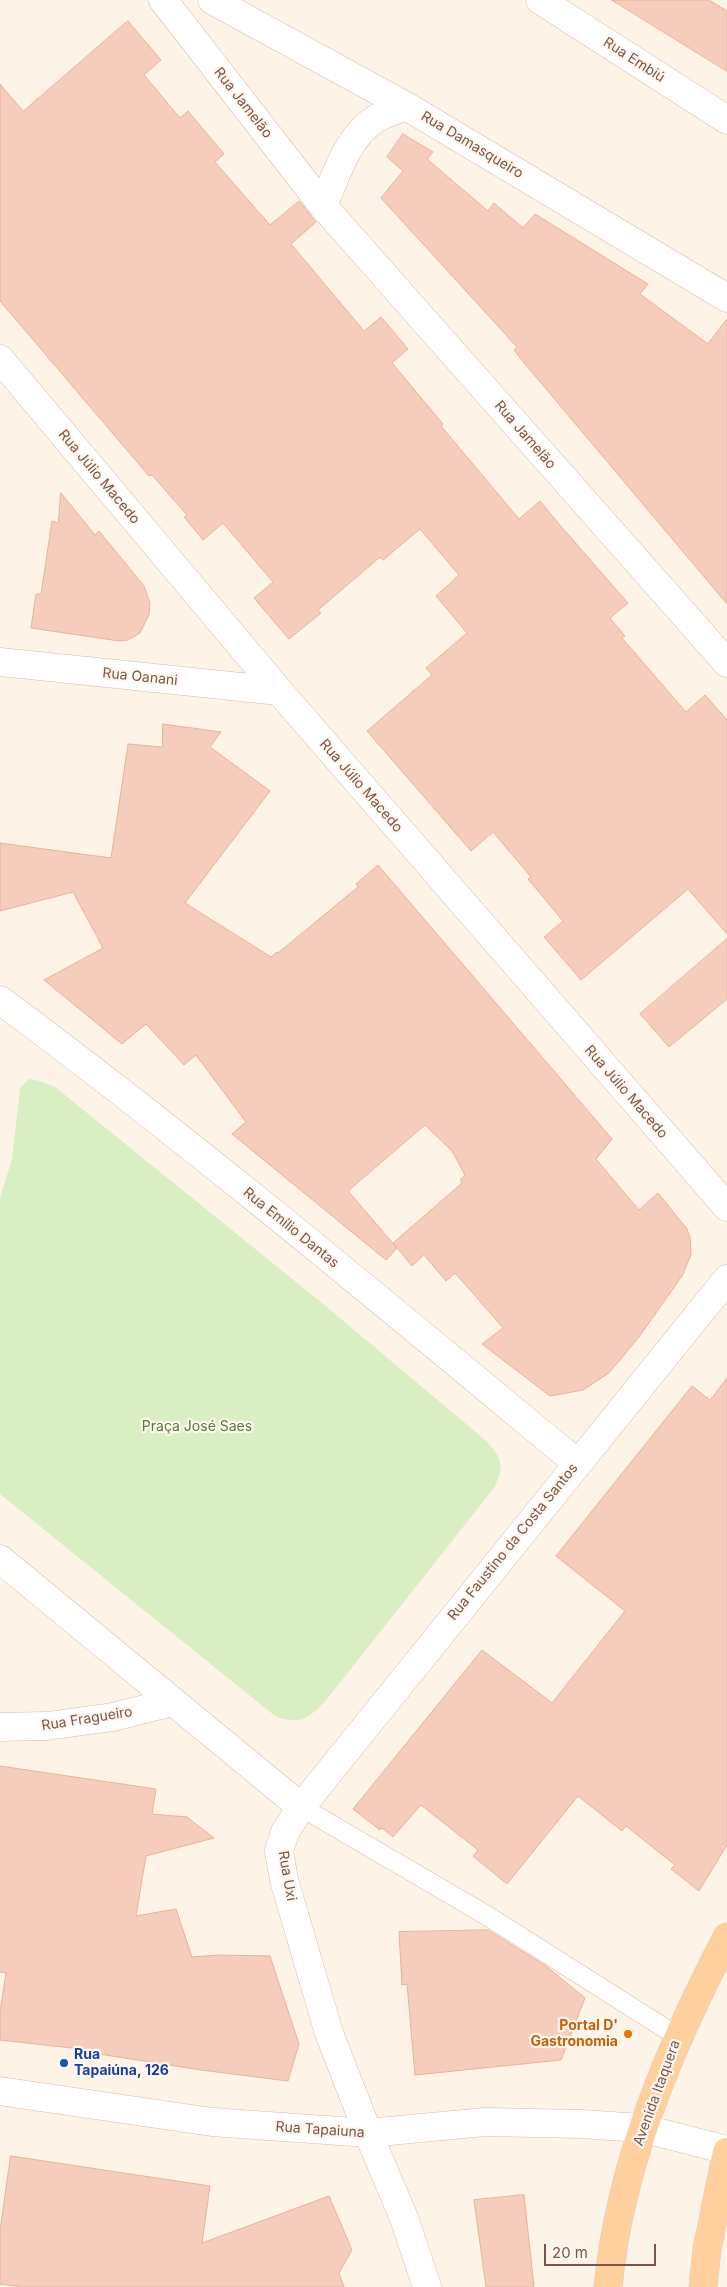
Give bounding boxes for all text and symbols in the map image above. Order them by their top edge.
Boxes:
street label: Rua Embiú [600,34,668,86]
street label: Rua Jamelão [210,64,276,142]
street label: Rua Damasqueiro [418,108,526,182]
street label: Rua Jamelão [491,397,559,473]
street label: Rua Júlio Macedo [55,426,143,528]
street label: Rua Oanani [102,665,178,689]
street label: Rua Júlio Macedo [316,736,406,836]
street label: Rua Júlio Macedo [581,1042,671,1142]
street label: Rua Emílio Dantas [240,1184,342,1272]
park label: Praça José Saes [142,1419,252,1435]
street label: Rua Faustino da Costa Santos [444,1460,582,1624]
street label: Rua Fragueiro [40,1704,134,1734]
street label: Rua Uxi [274,1850,300,1902]
place label: Portal D' Gastronomia [530,2018,618,2050]
marker: Portal D' Gastronomia [622,2028,634,2040]
street label: Avenida Itaquera [630,2038,684,2148]
place label: Rua Tapaiúna, 126 [74,2047,169,2080]
marker: Rua Tapaiúna, 126 [58,2057,70,2069]
street label: Rua Tapaiuna [275,2119,365,2141]
scale bar [547,2234,660,2266]
text: 20 m [552,2243,588,2262]

